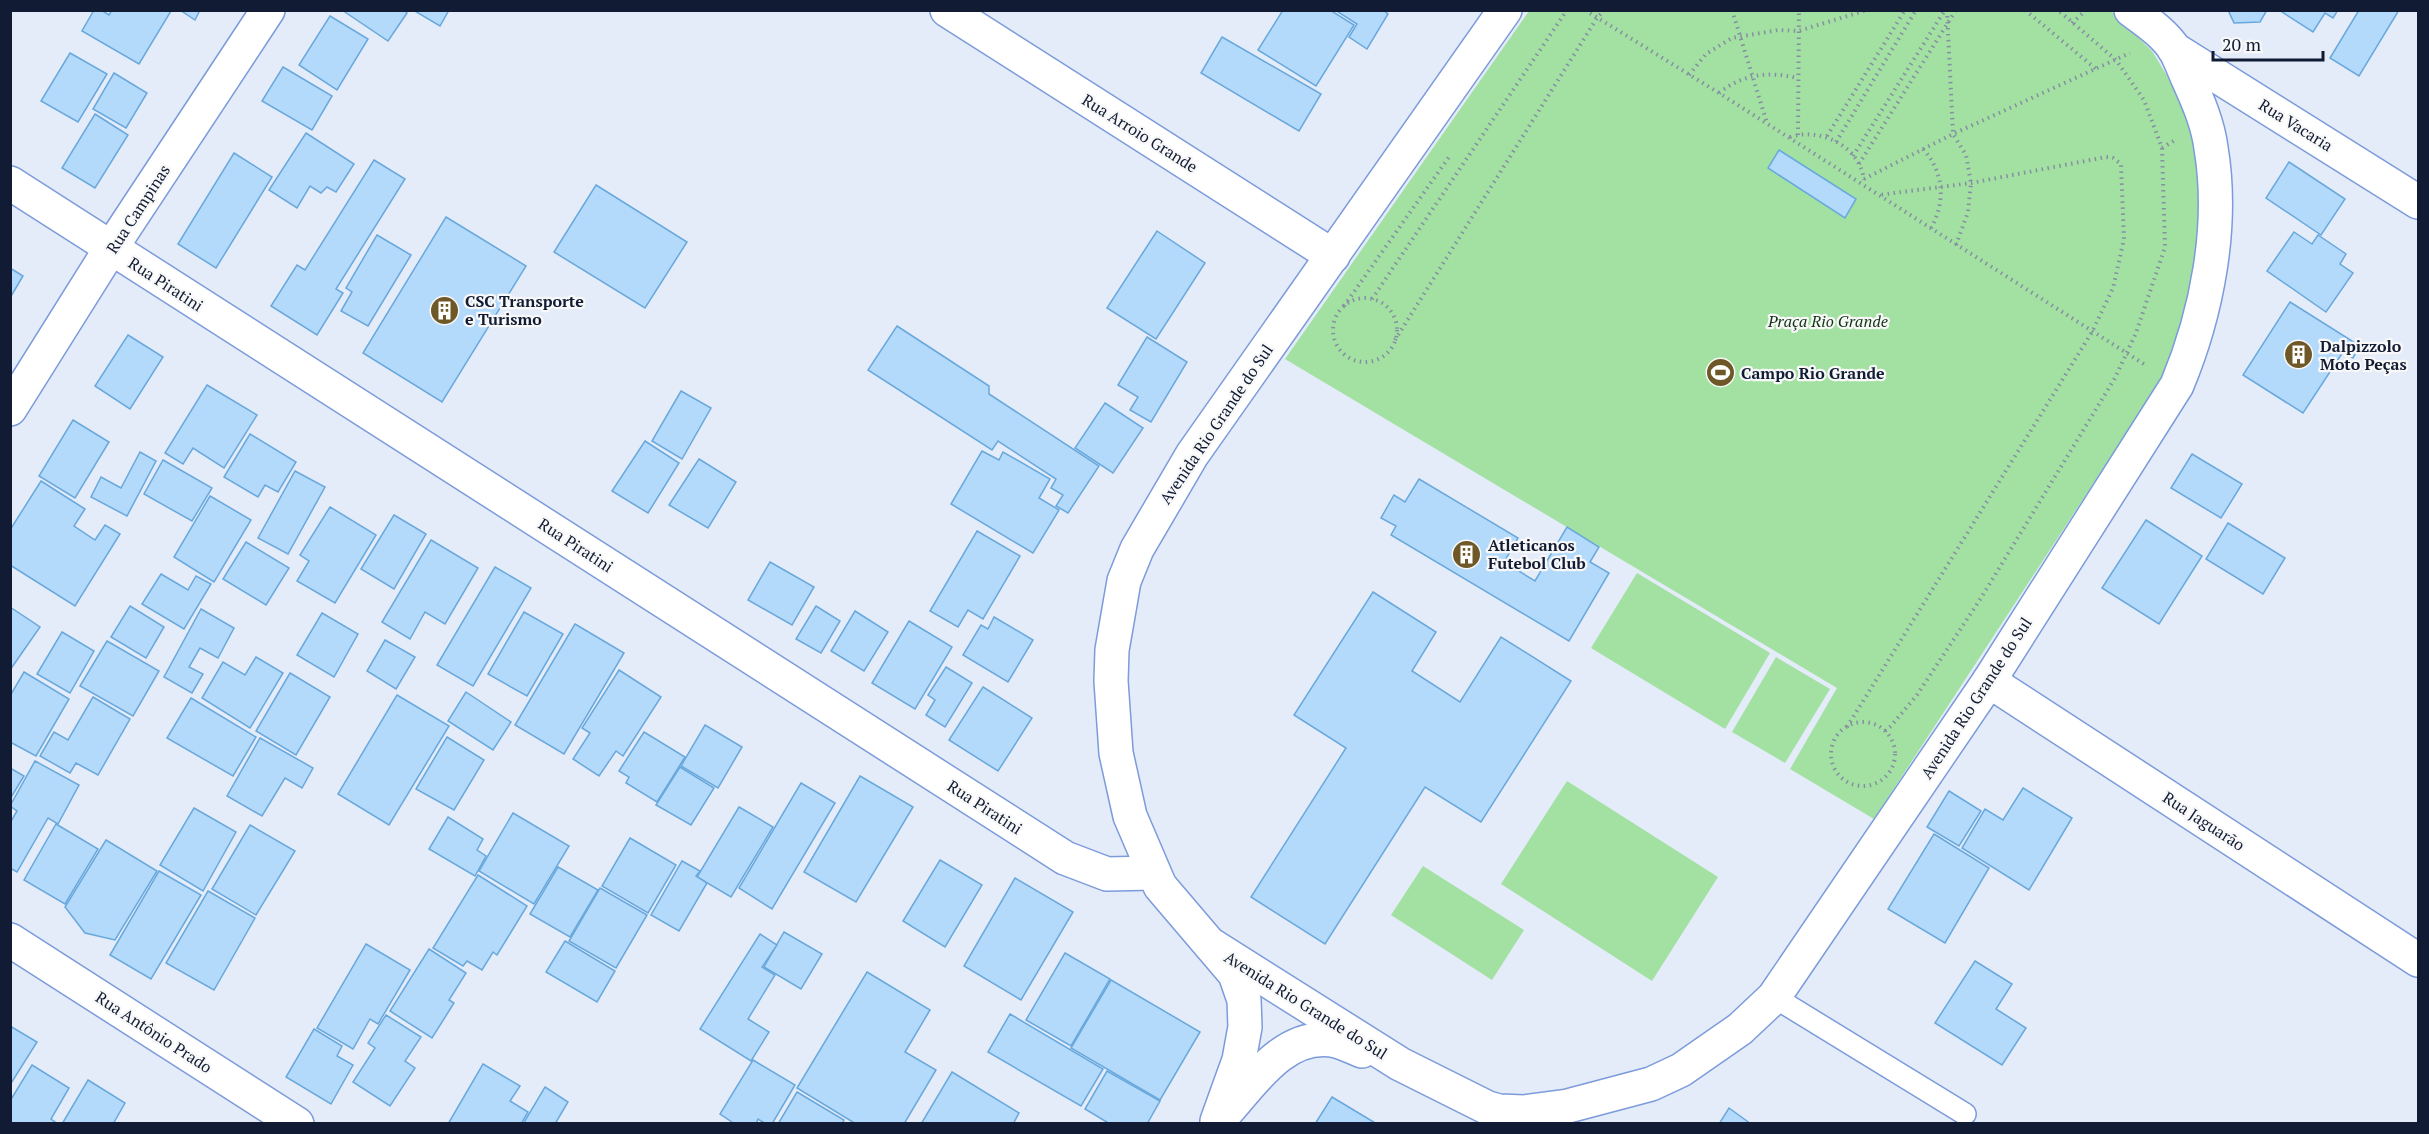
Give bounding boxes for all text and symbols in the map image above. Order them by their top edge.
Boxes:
scale bar [2213,24,2322,62]
text: 20 m [2222,32,2262,56]
street label: Rua Arroio Grande [1078,89,1202,177]
street label: Rua Vacaria [2255,94,2337,156]
street label: Rua Campinas [101,160,175,258]
street label: Rua Piratini [124,252,208,316]
place label: CSC Transporte e Turismo [465,290,584,330]
building icon: CSC Transporte e Turismo [428,294,460,326]
park label: Praça Rio Grande [1767,310,1888,332]
place label: Dalpizzolo Moto Peças [2320,335,2407,375]
building icon: Dalpizzolo Moto Peças [2283,339,2315,371]
street label: Avenida Rio Grande do Sul [1154,340,1278,508]
sports icon: Campo Rio Grande [1704,357,1736,389]
place label: Campo Rio Grande [1741,362,1885,384]
street label: Rua Piratini [534,513,618,577]
place label: Atleticanos Futebol Club [1488,534,1586,574]
building icon: Atleticanos Futebol Club [1451,538,1483,570]
street label: Avenida Rio Grande do Sul [1915,613,2037,783]
street label: Rua Piratini [943,775,1027,839]
street label: Rua Jaguarão [2159,786,2249,856]
street label: Avenida Rio Grande do Sul [1220,946,1392,1064]
street label: Rua Antônio Prado [91,986,217,1078]

